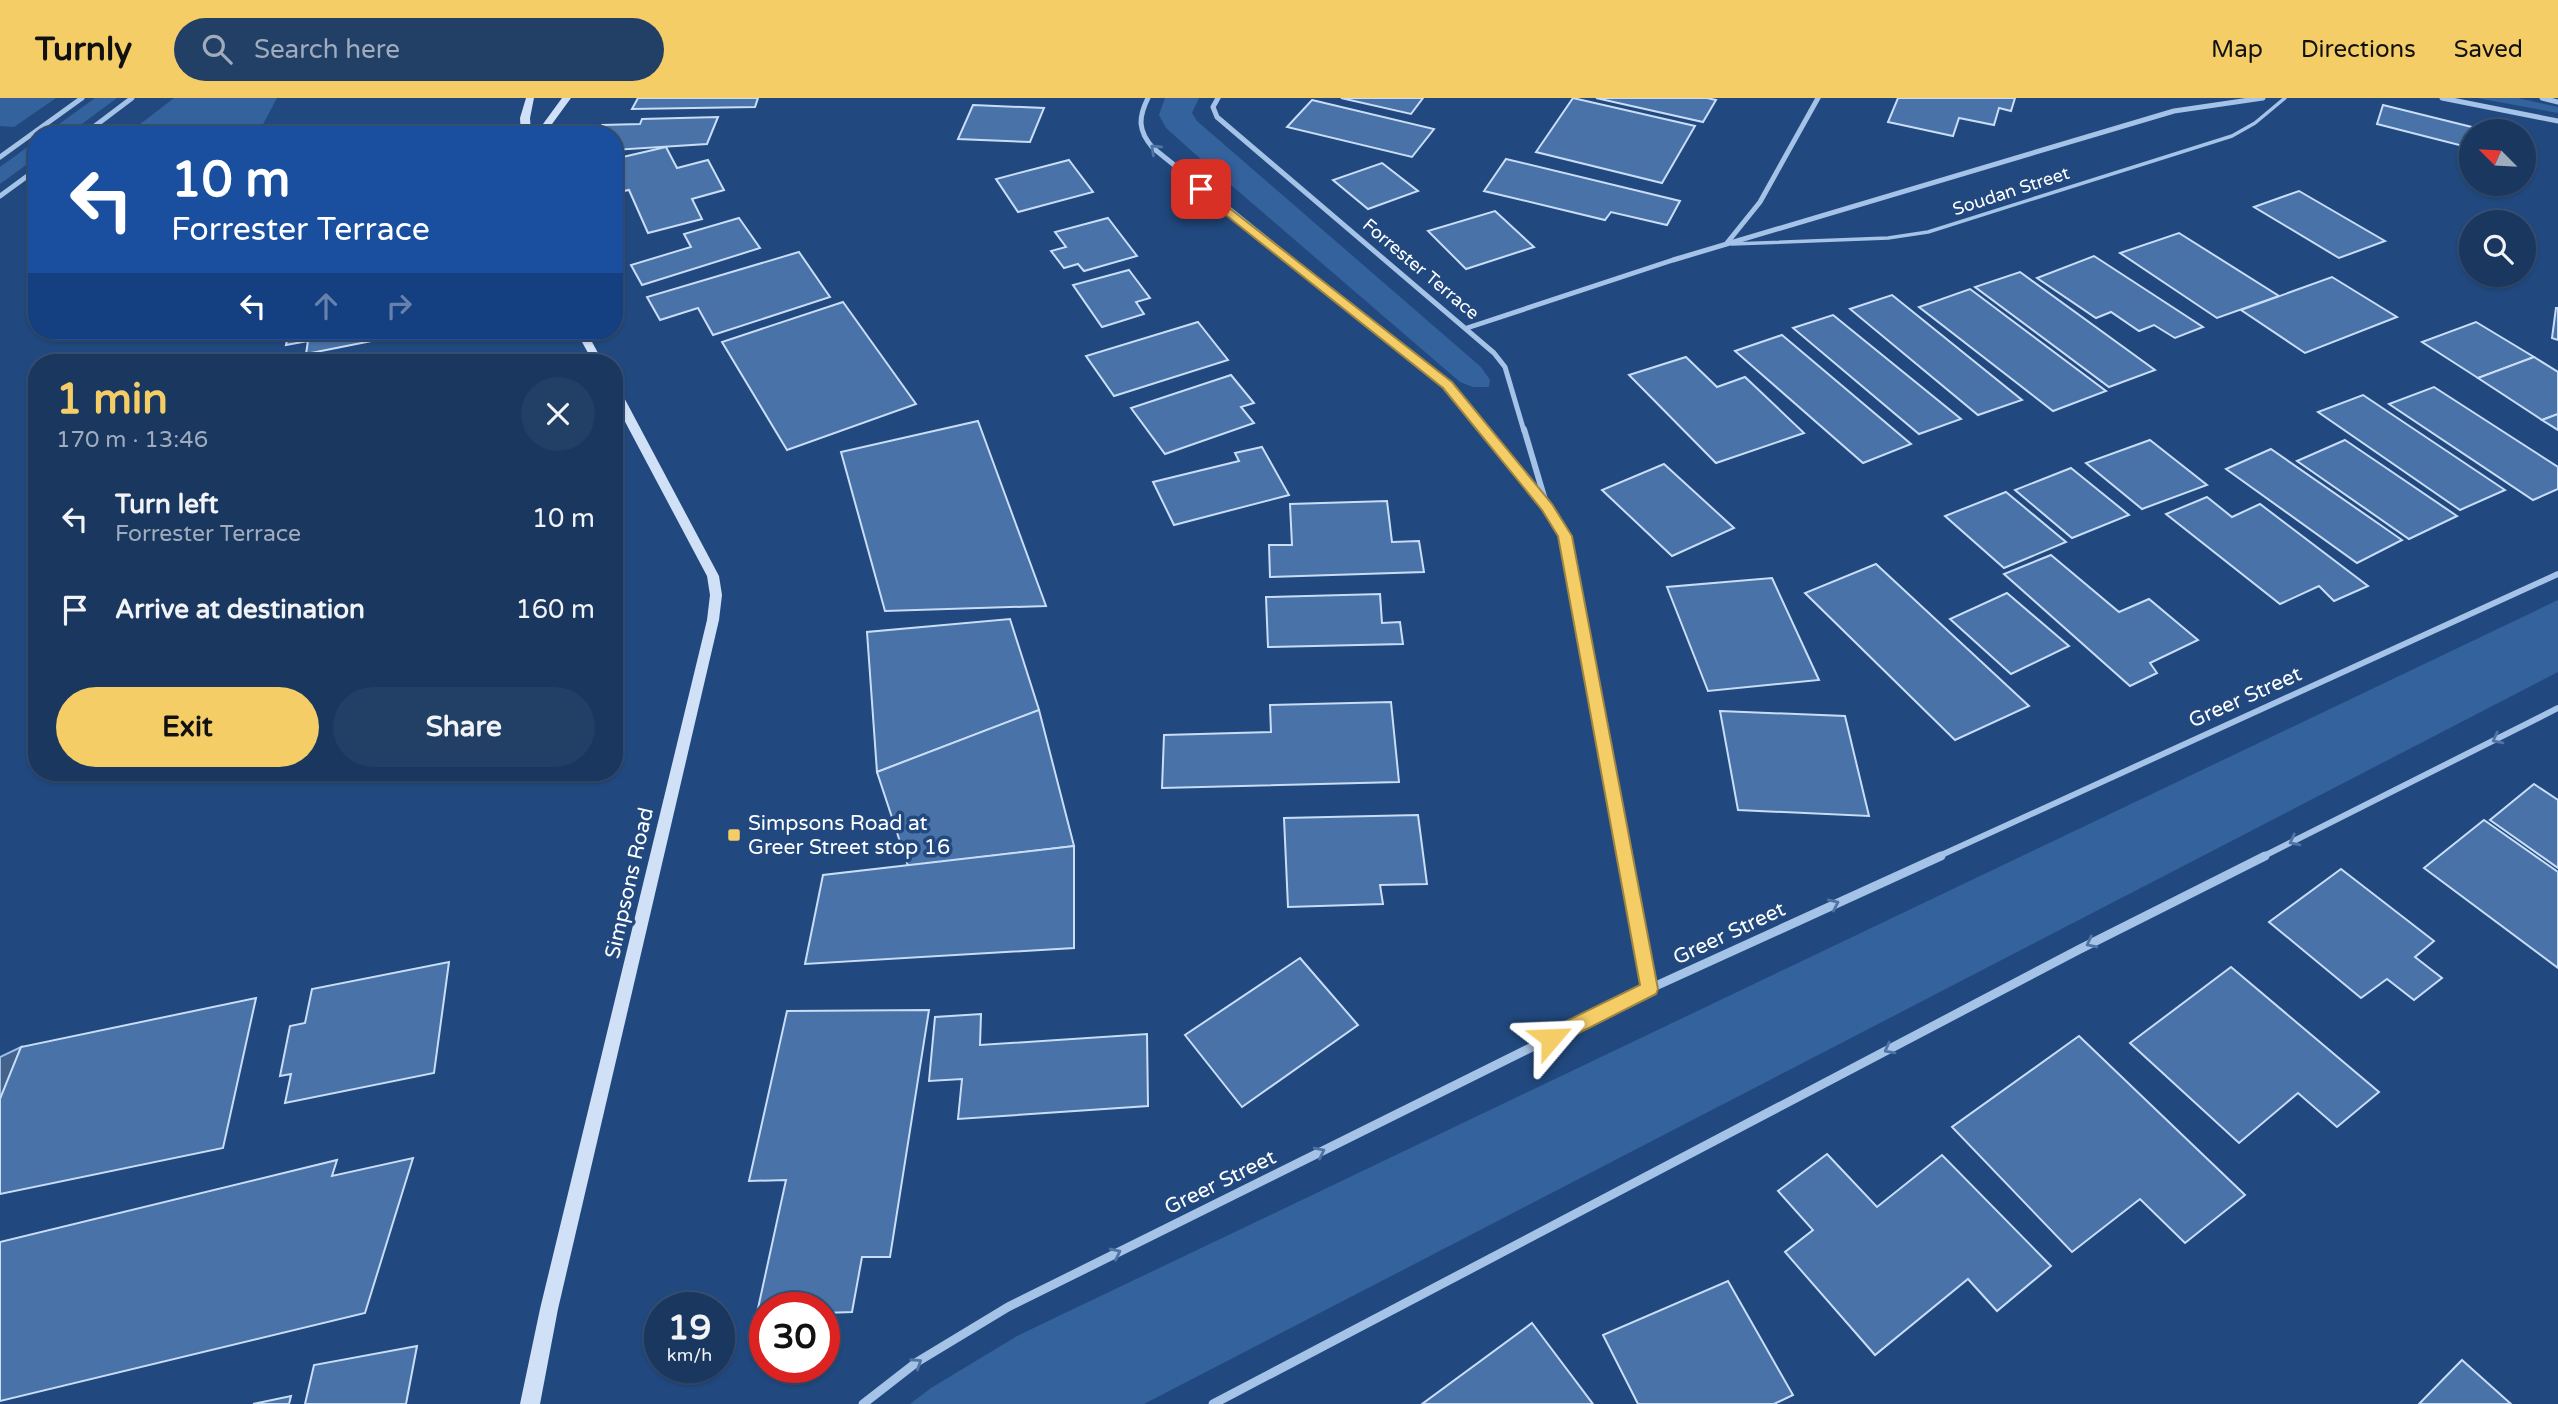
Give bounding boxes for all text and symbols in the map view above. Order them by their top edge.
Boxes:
search box [174,18,664,81]
text: Turnly [35,30,132,69]
icon: search [198,30,236,68]
text: Search here [254,34,400,65]
text: Map [2211,35,2263,64]
text: Directions [2301,35,2416,64]
text: Saved [2454,35,2523,64]
north arrow [2459,119,2536,196]
map controls [2459,119,2536,287]
one-way arrow [1150,145,1163,157]
text: 10 m [171,151,290,210]
icon: left [56,154,147,245]
pin [1171,159,1231,219]
street label: Soudan Street [1950,162,2072,220]
icon: arrive [1182,170,1220,208]
button: search [2459,210,2536,287]
text: Forrester Terrace [171,211,430,249]
street label: Forrester Terrace [1358,214,1484,324]
icon: left [234,287,272,325]
icon: ahead [307,287,345,325]
icon: right [380,287,418,325]
text: 1 min [56,374,168,425]
button: close [521,377,595,451]
text: 170 m · 13:46 [56,426,208,454]
text: Turn left [115,489,218,520]
icon: left [56,500,94,538]
text: 10 m [532,503,595,534]
text: Forrester Terrace [115,520,301,548]
icon: arrive [56,591,94,629]
text: Arrive at destination [115,594,365,625]
text: 160 m [515,594,595,625]
street label: Greer Street [2185,661,2306,733]
button: Exit [56,687,319,767]
button: Share [333,687,595,767]
one-way arrow [2492,730,2504,744]
street label: Simpsons Road [600,805,659,961]
place label: Simpsons Road at Greer Street stop 16 [748,811,950,860]
marker: Simpsons Road at Greer Street stop 16 [726,827,742,843]
one-way arrow [2289,833,2301,847]
street label: Greer Street [1669,897,1789,970]
one-way arrow [1826,898,1839,912]
one-way arrow [2085,935,2098,949]
position arrow [1514,1001,1588,1075]
one-way arrow [1884,1041,1896,1054]
street label: Greer Street [1160,1145,1280,1220]
one-way arrow [1313,1147,1325,1161]
one-way arrow [1109,1248,1121,1262]
speed limit sign: 30 [749,1292,840,1383]
text: 19 [668,1307,711,1349]
text: km/h [667,1344,712,1366]
one-way arrow [909,1358,922,1371]

